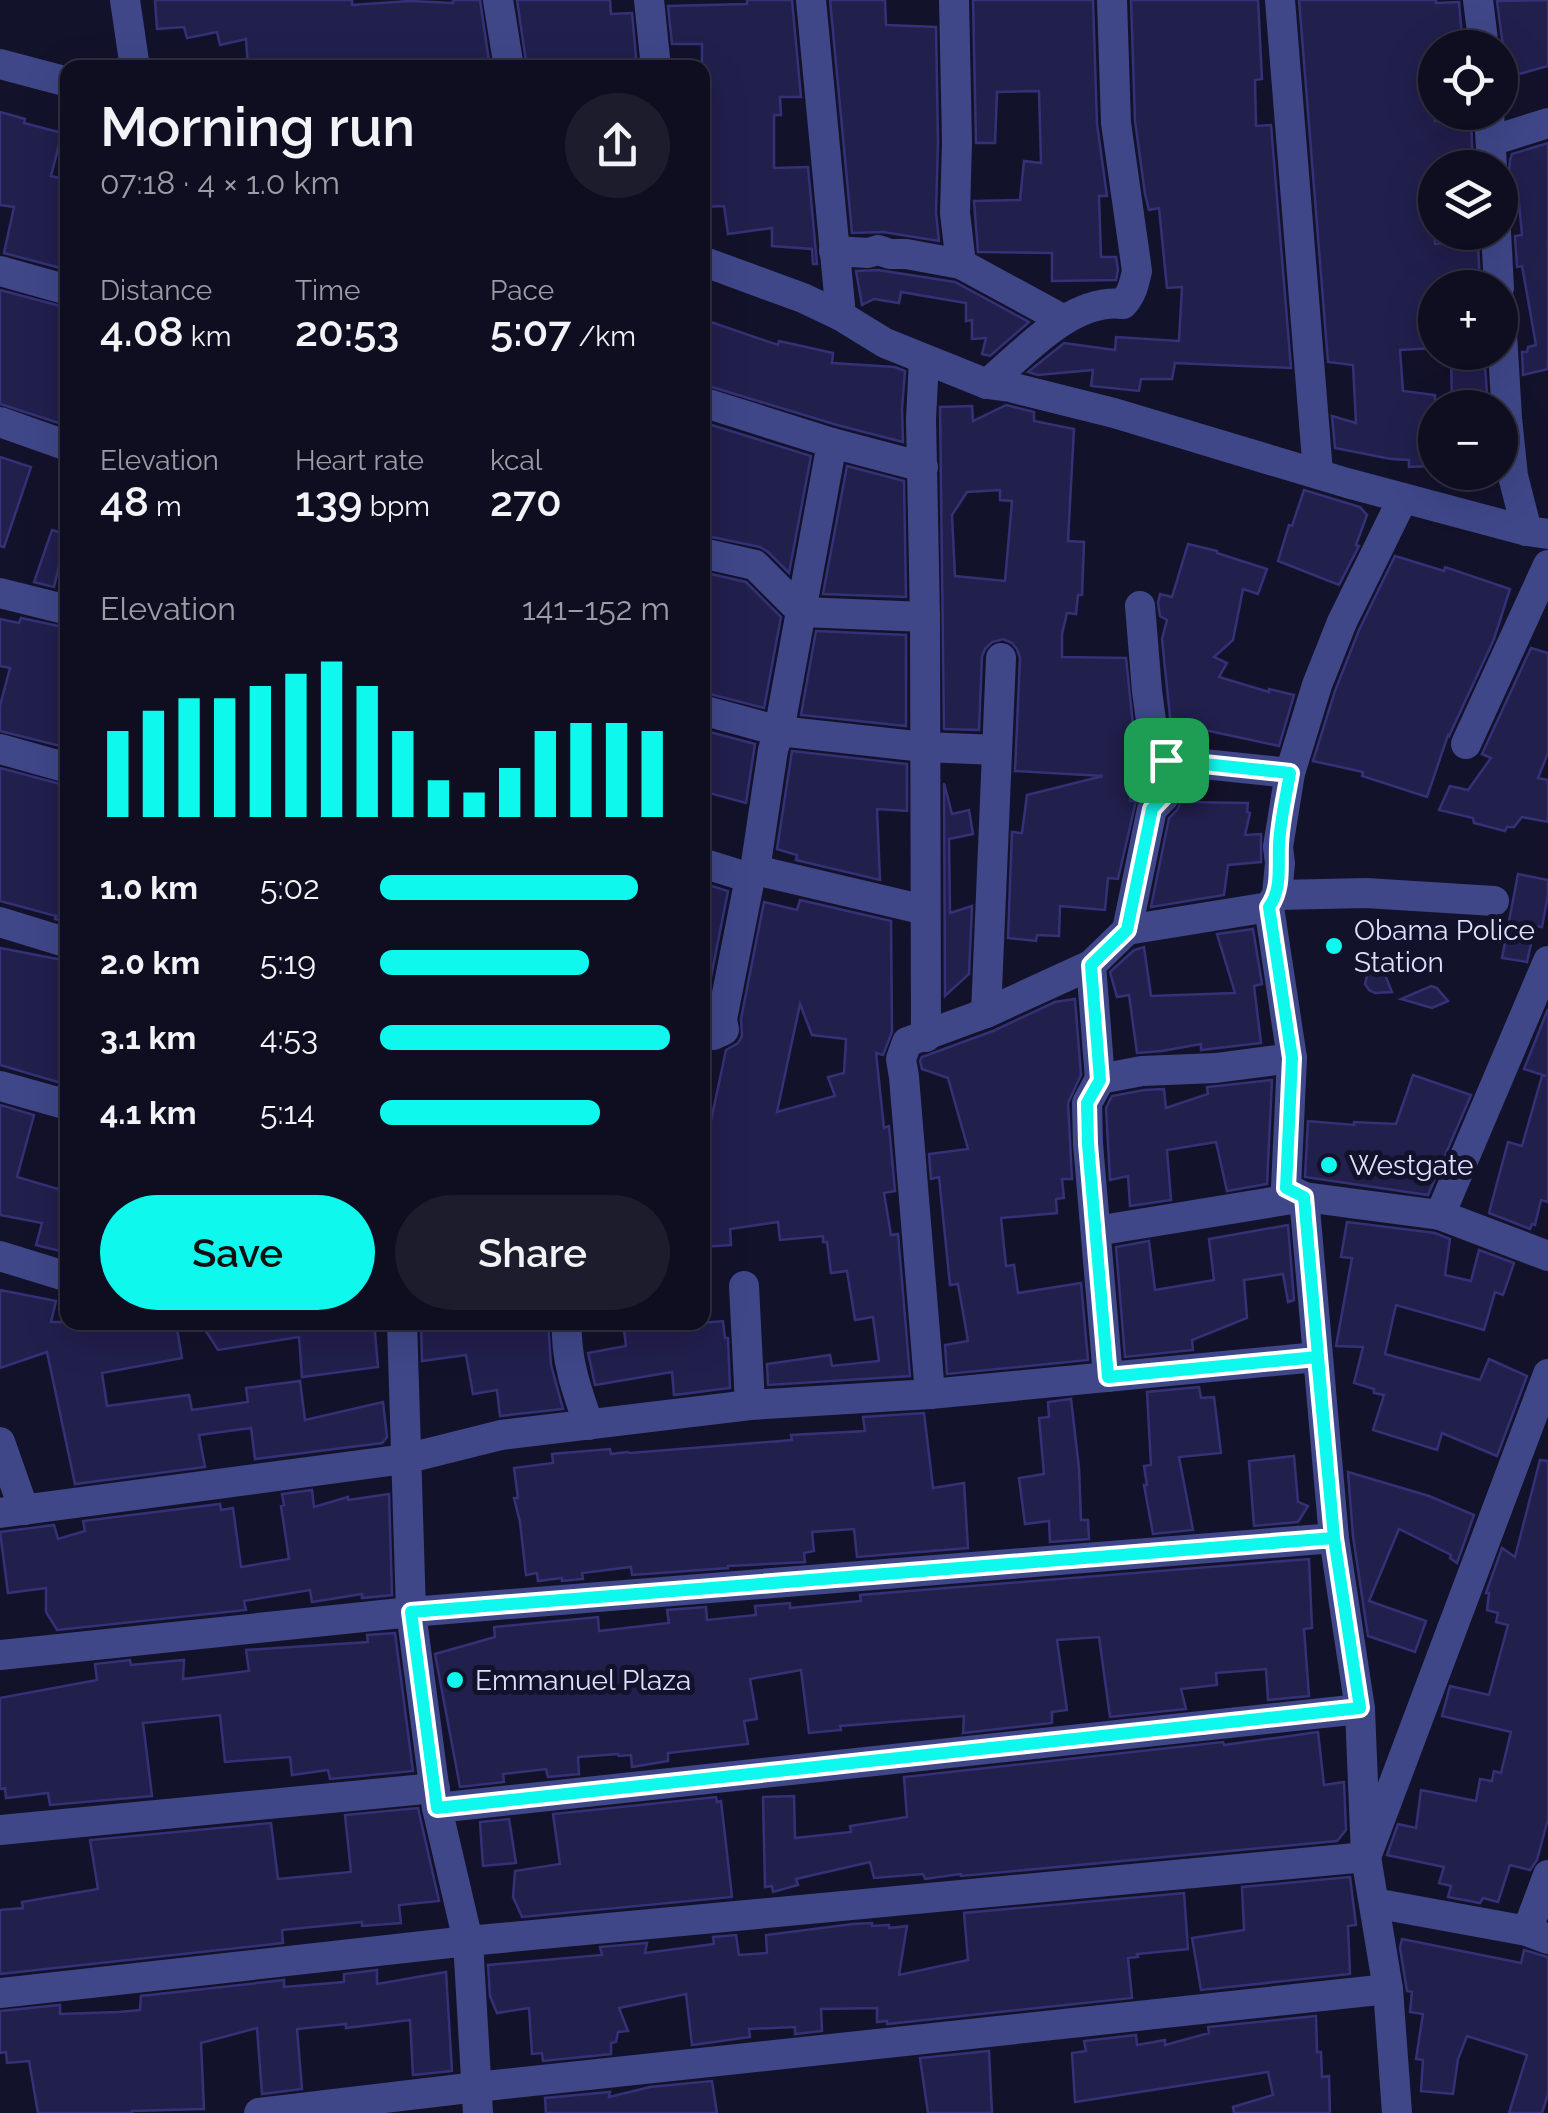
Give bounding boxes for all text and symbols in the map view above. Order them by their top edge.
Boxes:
map controls [1418,30,1518,490]
button: locate [1418,30,1518,130]
button: share [565,93,670,198]
text: Morning run [100,94,415,159]
button: layers [1418,150,1518,250]
text: 07:18 · 4 × 1.0 km [100,164,340,201]
button: + [1418,270,1518,370]
text: Distance [100,274,212,307]
text: Time [295,274,360,307]
text: Pace [490,274,554,307]
text: 4.08 [100,307,184,356]
text: 20:53 [295,307,399,356]
text: 5:07 [490,307,571,356]
text: km [184,320,231,353]
text: /km [571,320,636,353]
button: − [1418,390,1518,490]
text: Elevation [100,444,219,477]
text: Heart rate [295,444,424,477]
text: kcal [490,444,542,477]
text: 48 [100,477,149,526]
text: 139 [295,477,363,526]
text: 270 [490,477,562,526]
text: m [149,490,182,523]
text: bpm [363,490,430,523]
text: Elevation [100,590,236,627]
text: 141–152 m [522,590,670,627]
pin [1124,718,1209,803]
icon: arrive [1139,733,1194,788]
text: 1.0 km [100,869,198,906]
text: 5:02 [260,869,320,906]
place label: Obama Police Station [1354,914,1535,979]
marker: Obama Police Station [1323,935,1345,957]
text: 2.0 km [100,944,200,981]
text: 5:19 [260,944,316,981]
text: 3.1 km [100,1019,196,1056]
text: 4:53 [260,1019,318,1056]
text: 4.1 km [100,1094,197,1131]
text: 5:14 [260,1094,315,1131]
place label: Westgate [1349,1149,1474,1182]
marker: Westgate [1318,1154,1340,1176]
button: Save [100,1195,375,1310]
button: Share [395,1195,670,1310]
place label: Emmanuel Plaza [475,1664,691,1697]
marker: Emmanuel Plaza [444,1669,466,1691]

